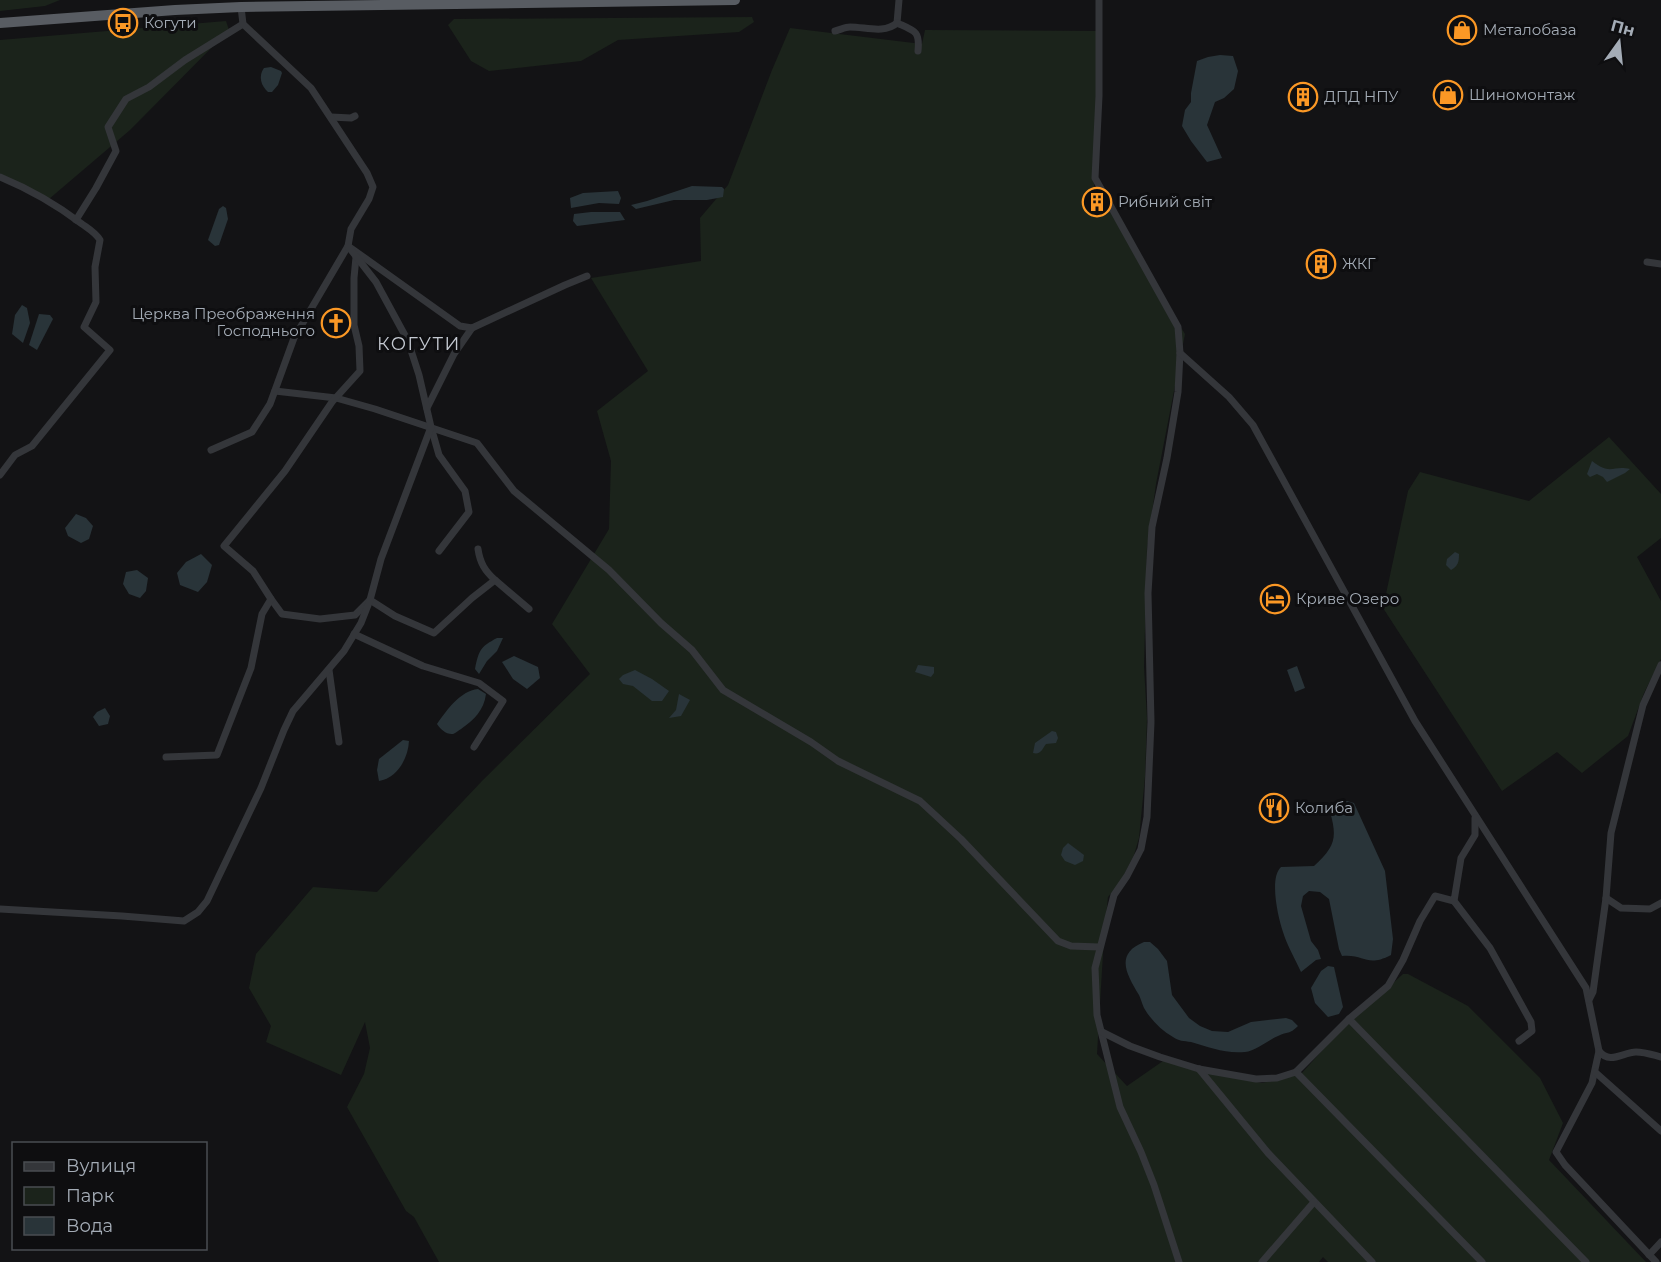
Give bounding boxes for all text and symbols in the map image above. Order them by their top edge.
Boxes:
bus stop icon: Когути [107,7,139,39]
north arrow [1589,12,1649,72]
place label: Когути [144,13,197,32]
shop icon: Металобаза [1446,14,1478,46]
text: Пн [1609,16,1637,40]
place label: Металобаза [1483,20,1577,39]
shop icon: Шиномонтаж [1432,79,1464,111]
building icon: ДПД НПУ [1287,81,1319,113]
place label: Шиномонтаж [1469,85,1576,104]
place label: ДПД НПУ [1324,87,1399,106]
building icon: Рибний світ [1081,186,1113,218]
place label: Рибний світ [1118,192,1213,211]
building icon: ЖКГ [1305,248,1337,280]
place label: ЖКГ [1342,254,1376,273]
place label: Церква Преображення Господнього [132,304,315,340]
church icon: Церква Преображення Господнього [320,307,352,339]
district label: КОГУТИ [377,333,461,355]
hotel icon: Криве Озеро [1259,583,1291,615]
place label: Криве Озеро [1296,589,1399,608]
restaurant icon: Колиба [1258,792,1290,824]
place label: Колиба [1295,798,1353,817]
legend [12,1142,207,1250]
text: Вулиця [66,1155,136,1177]
text: Парк [66,1185,115,1207]
text: Вода [66,1215,113,1237]

